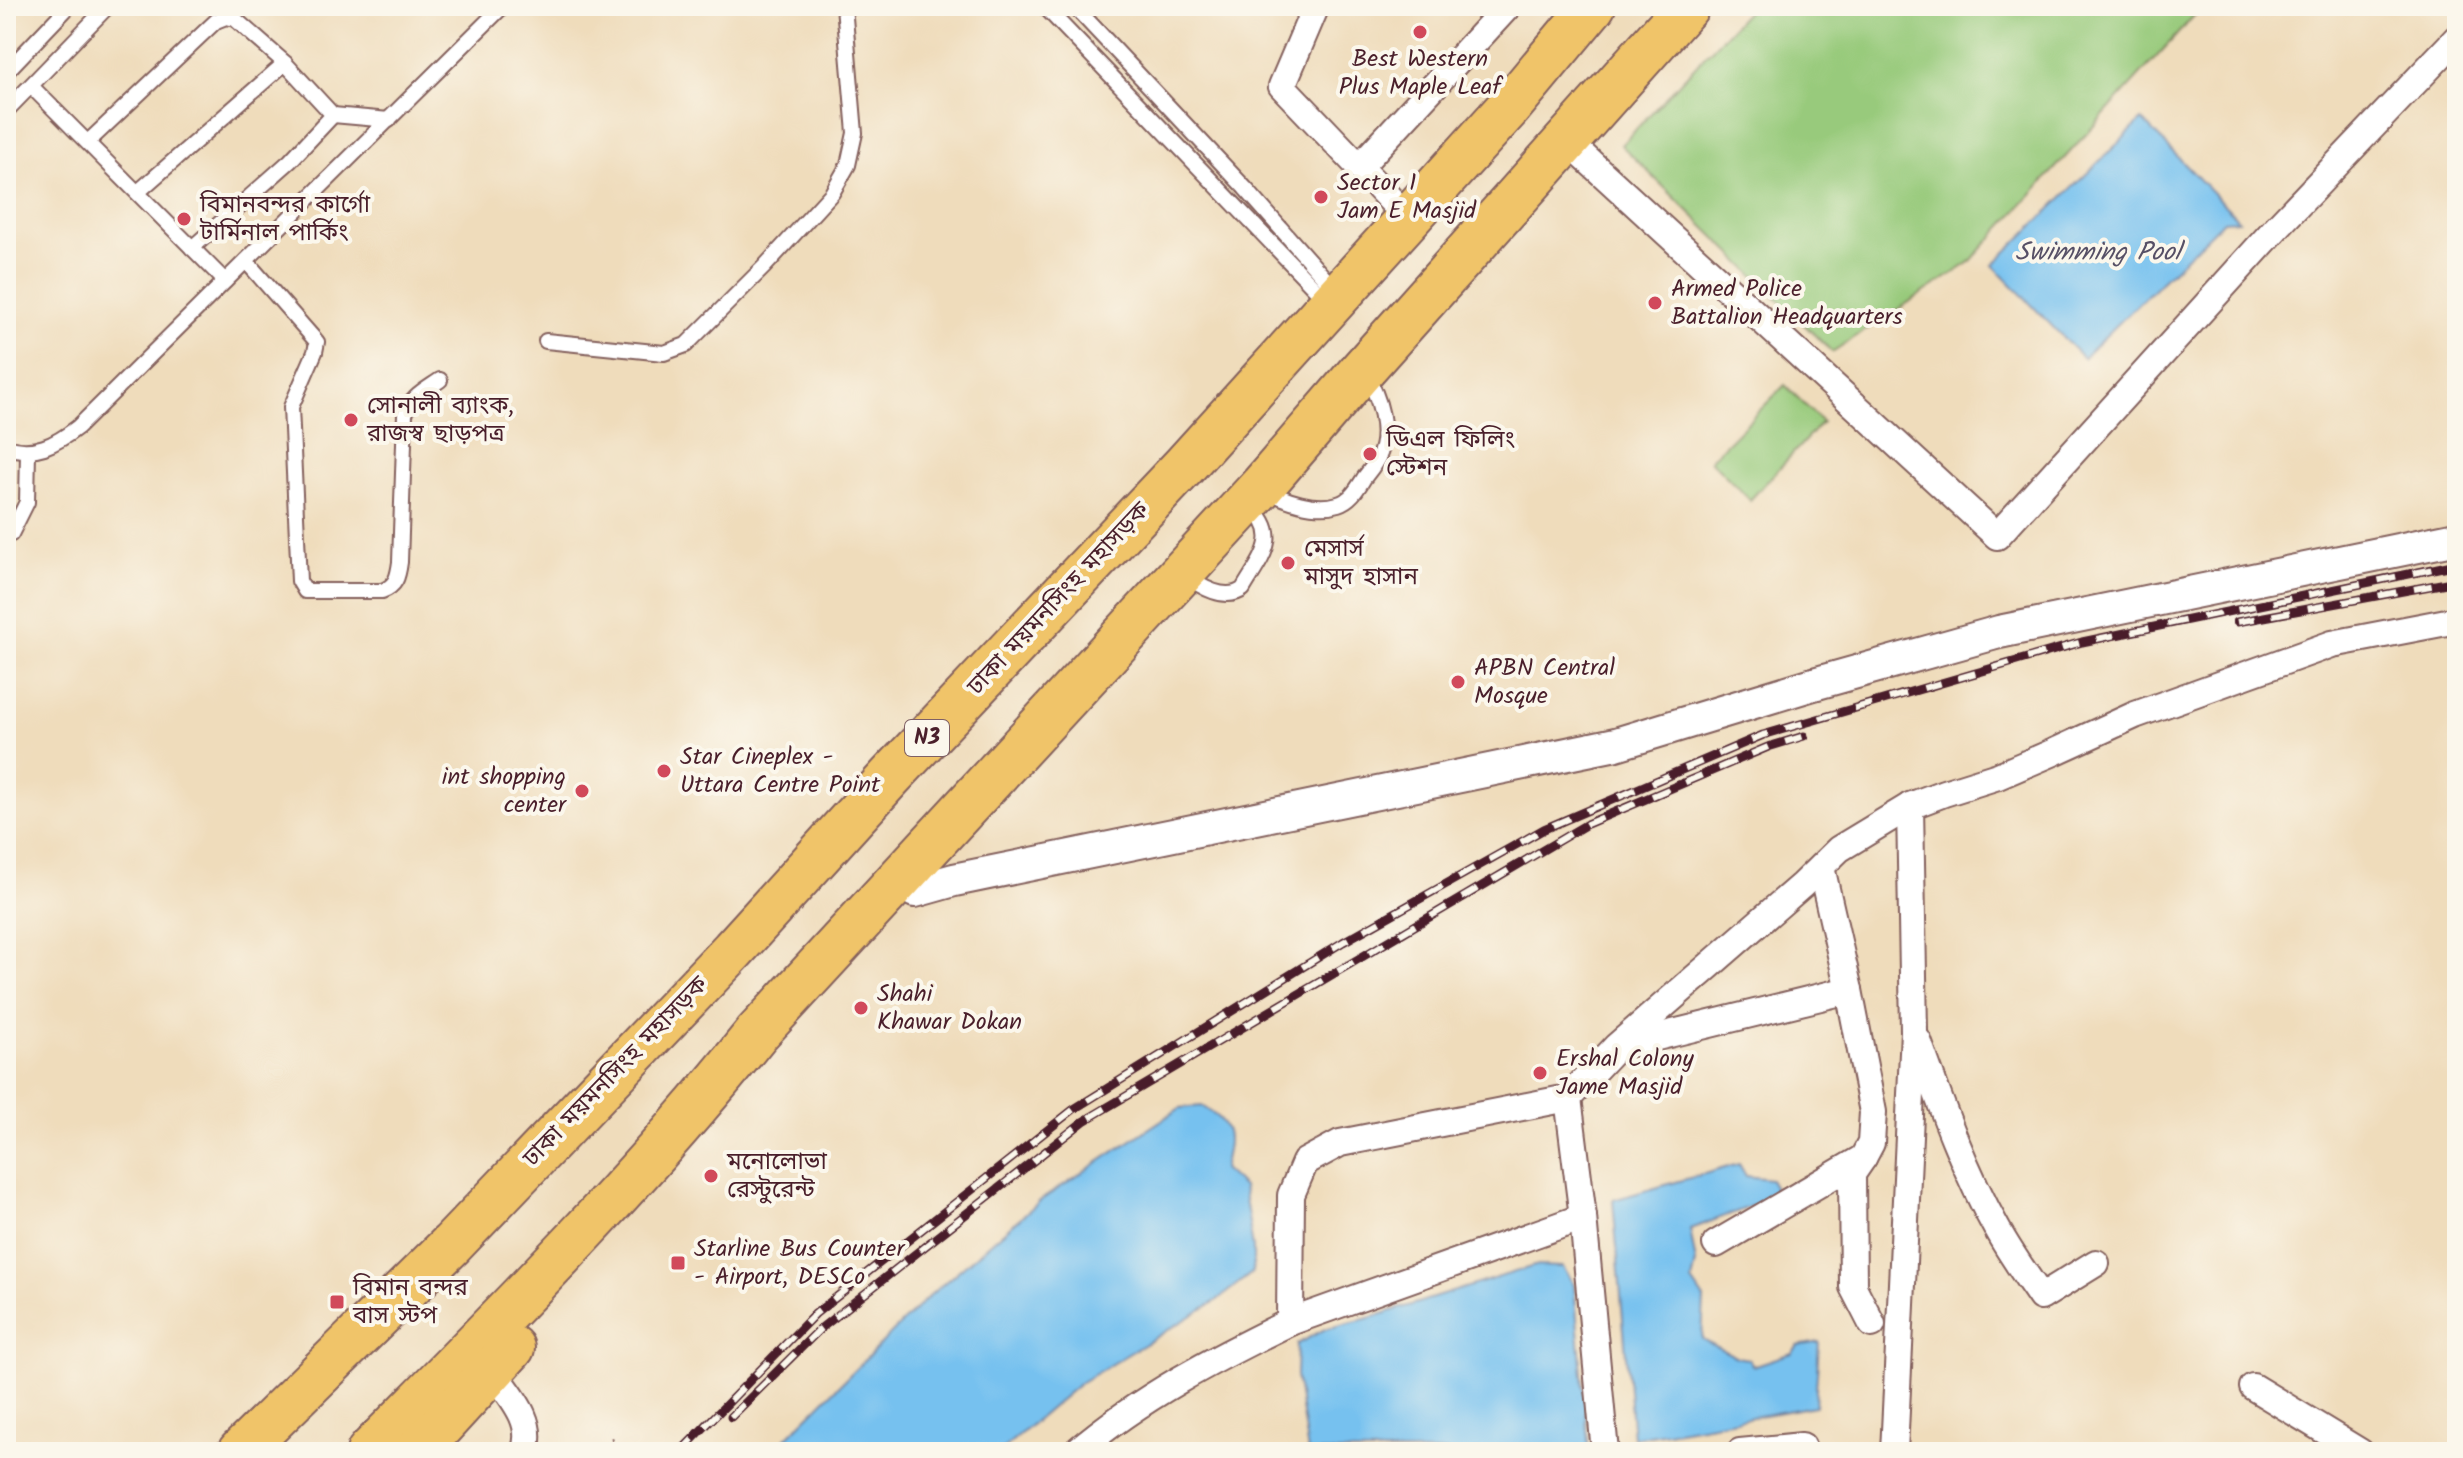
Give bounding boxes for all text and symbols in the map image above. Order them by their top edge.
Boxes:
marker: Best Western Plus Maple Leaf [1411,23,1429,41]
place label: Best Western Plus Maple Leaf [1339,40,1504,107]
place label: Sector 1 Jam E Masjid [1337,164,1477,231]
place label: বিমানবন্দর কার্গো টার্মিনাল পার্কিং [199,186,371,253]
marker: Sector 1 Jam E Masjid [1312,188,1330,206]
marker: বিমানবন্দর কার্গো টার্মিনাল পার্কিং [175,210,193,228]
water label: Swimming Pool [2015,232,2185,274]
place label: Armed Police Battalion Headquarters [1671,270,1903,337]
marker: Armed Police Battalion Headquarters [1646,294,1664,312]
place label: সোনালী ব্যাংক, রাজস্ব ছাড়পত্র [366,387,514,454]
marker: সোনালী ব্যাংক, রাজস্ব ছাড়পত্র [342,411,360,429]
place label: ডিএল ফিলিং স্টেশন [1385,421,1515,488]
marker: ডিএল ফিলিং স্টেশন [1361,445,1379,463]
street label: ঢাকা ময়মনসিংহ মহাসড়ক [958,493,1160,706]
place label: মেসার্স মাসুদ হাসান [1303,530,1418,597]
marker: মেসার্স মাসুদ হাসান [1279,554,1297,572]
place label: APBN Central Mosque [1474,649,1615,716]
marker: APBN Central Mosque [1449,673,1467,691]
road number: N3 [905,720,949,756]
place label: Star Cineplex - Uttara Centre Point [680,738,881,805]
place label: int shopping center [442,758,568,825]
marker: Star Cineplex - Uttara Centre Point [655,762,673,780]
marker: int shopping center [573,782,591,800]
street label: ঢাকা ময়মনসিংহ মহাসড়ক [513,967,718,1177]
place label: Shahi Khawar Dokan [877,975,1022,1042]
marker: Shahi Khawar Dokan [852,999,870,1017]
place label: Ershal Colony Jame Masjid [1556,1040,1695,1107]
marker: Ershal Colony Jame Masjid [1531,1064,1549,1082]
place label: মনোলোভা রেস্টুরেন্ট [726,1143,828,1210]
marker: মনোলোভা রেস্টুরেন্ট [702,1167,720,1185]
place label: Starline Bus Counter - Airport, DESCo [694,1230,906,1297]
marker: Starline Bus Counter - Airport, DESCo [669,1254,687,1272]
place label: বিমান বন্দর বাস স্টপ [352,1269,469,1336]
marker: বিমান বন্দর বাস স্টপ [328,1293,346,1311]

